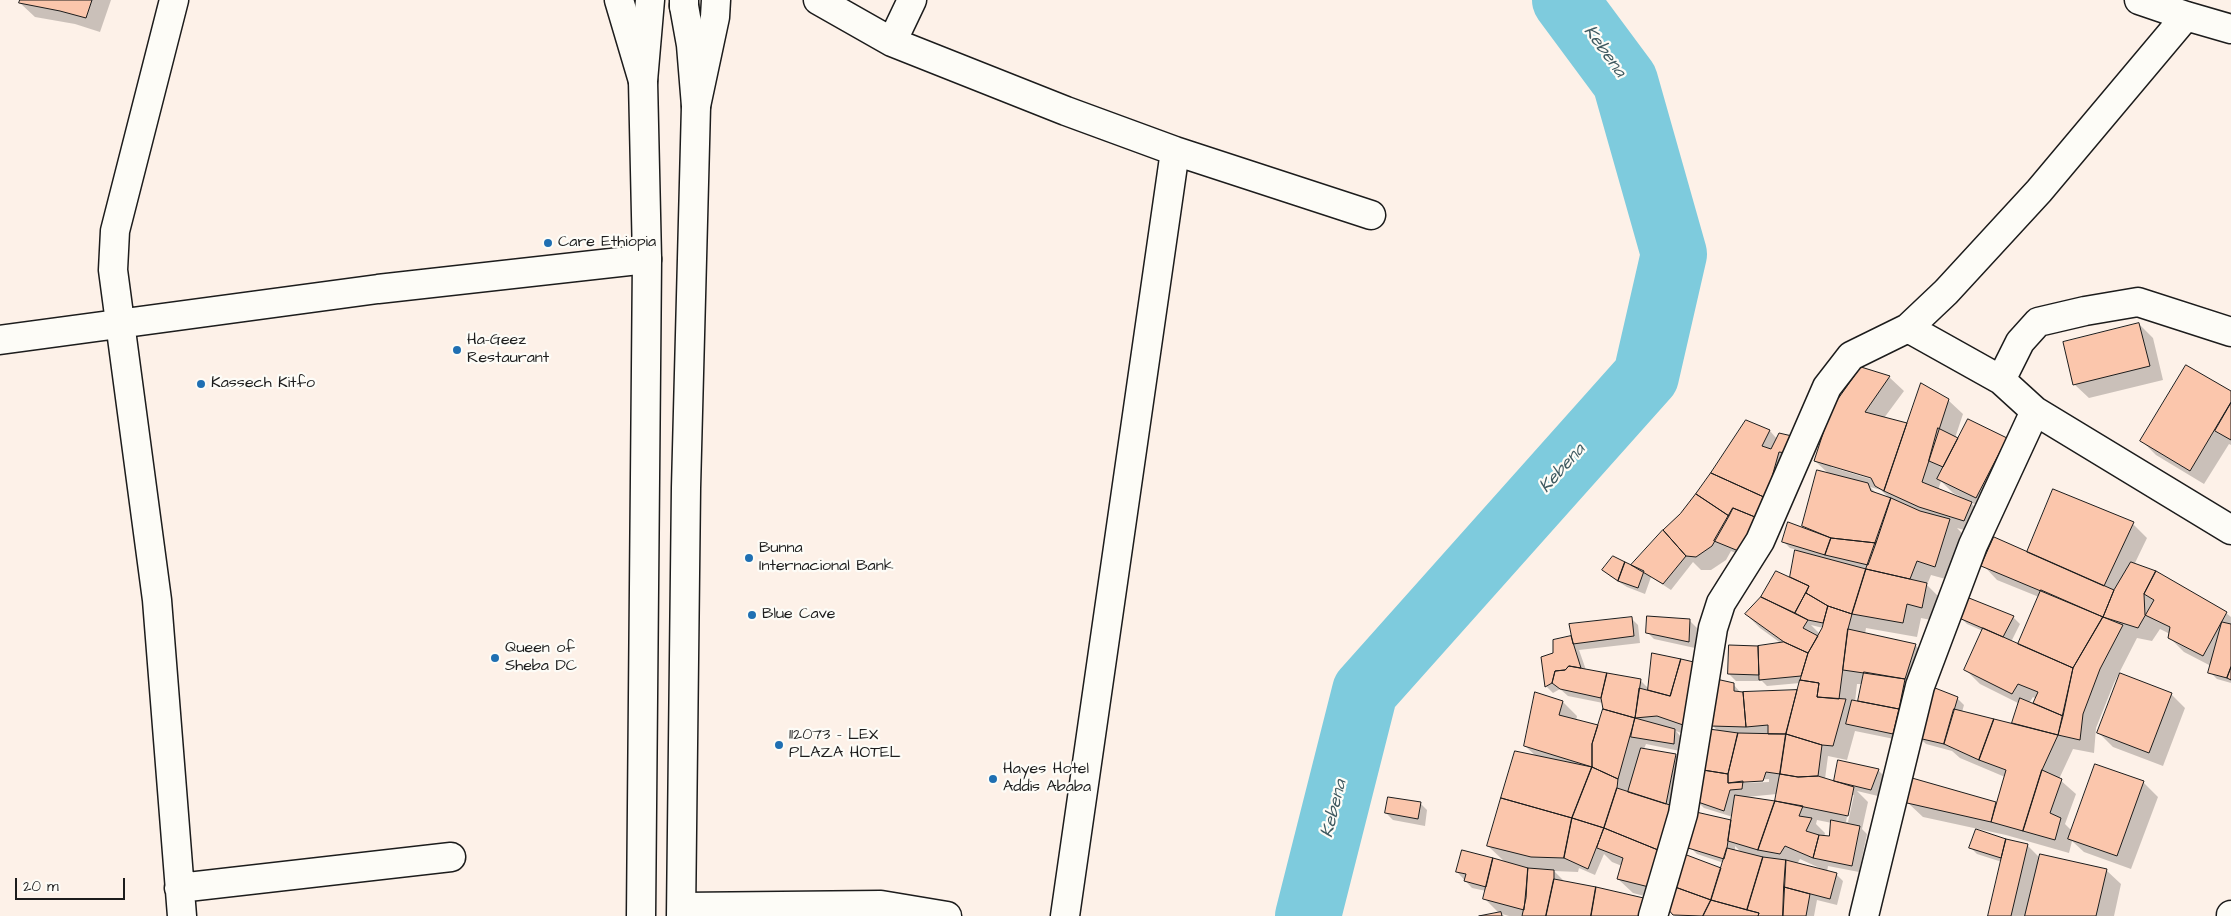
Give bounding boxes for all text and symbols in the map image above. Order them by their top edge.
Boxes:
water label: Kebena [1578,22,1630,82]
place label: Care Ethiopia [558,233,656,253]
marker: Care Ethiopia [542,237,554,249]
place label: Ha-Geez Restaurant [467,331,549,369]
marker: Ha-Geez Restaurant [451,344,463,356]
place label: Kassech Kitfo [211,374,315,394]
marker: Kassech Kitfo [195,378,207,390]
water label: Kebena [1535,440,1591,498]
place label: Bunna Internacional Bank [759,539,893,577]
marker: Bunna Internacional Bank [743,552,755,564]
place label: Blue Cave [762,605,836,625]
marker: Blue Cave [746,609,758,621]
place label: Queen of Sheba DC [505,639,577,677]
marker: Queen of Sheba DC [489,652,501,664]
place label: 112073 - LEX PLAZA HOTEL [789,726,901,764]
marker: 112073 - LEX PLAZA HOTEL [773,739,785,751]
place label: Hayes Hotel Addis Ababa [1003,760,1091,798]
marker: Hayes Hotel Addis Ababa [987,773,999,785]
water label: Kebena [1317,778,1353,840]
scale bar [18,868,128,900]
text: 20 m [23,876,59,897]

